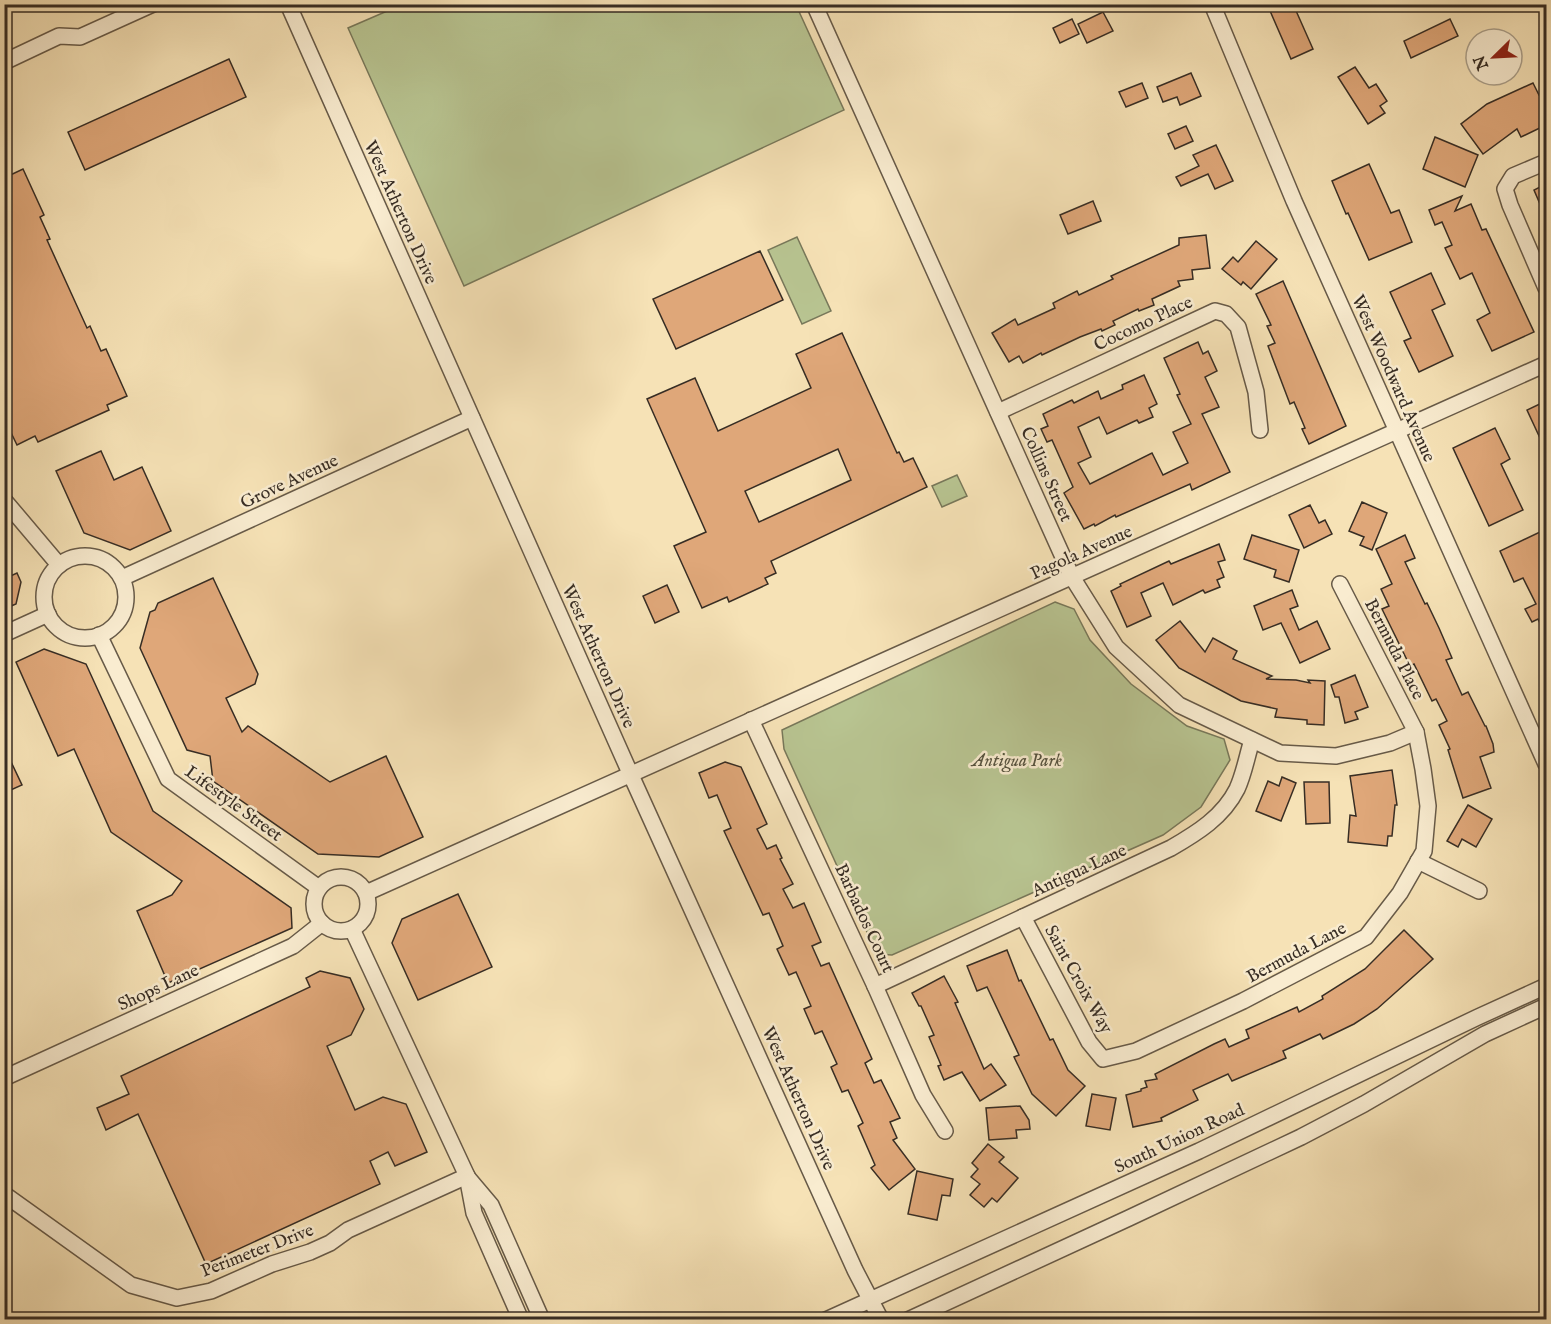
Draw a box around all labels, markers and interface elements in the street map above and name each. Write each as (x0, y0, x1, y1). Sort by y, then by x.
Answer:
north arrow (1464, 27, 1524, 87)
text: N (1470, 52, 1494, 74)
street label: West Atherton Drive (358, 137, 442, 288)
street label: Cocomo Place (1090, 291, 1197, 357)
street label: West Woodward Avenue (1345, 291, 1440, 466)
street label: Collins Street (1014, 423, 1077, 526)
street label: Grove Avenue (237, 450, 342, 515)
street label: Pagola Avenue (1027, 521, 1136, 586)
street label: West Atherton Drive (556, 581, 640, 732)
street label: Bermuda Place (1358, 595, 1429, 704)
park label: Antigua Park (970, 750, 1062, 773)
street label: Lifestyle Street (180, 761, 287, 847)
street label: Antigua Lane (1028, 839, 1131, 904)
street label: Barbados Court (828, 860, 899, 977)
street label: Bermuda Lane (1243, 917, 1350, 989)
street label: Saint Croix Way (1038, 921, 1117, 1038)
street label: Shops Lane (114, 960, 203, 1017)
street label: West Atherton Drive (756, 1023, 840, 1174)
street label: South Union Road (1111, 1099, 1249, 1180)
street label: Perimeter Drive (198, 1219, 317, 1283)

